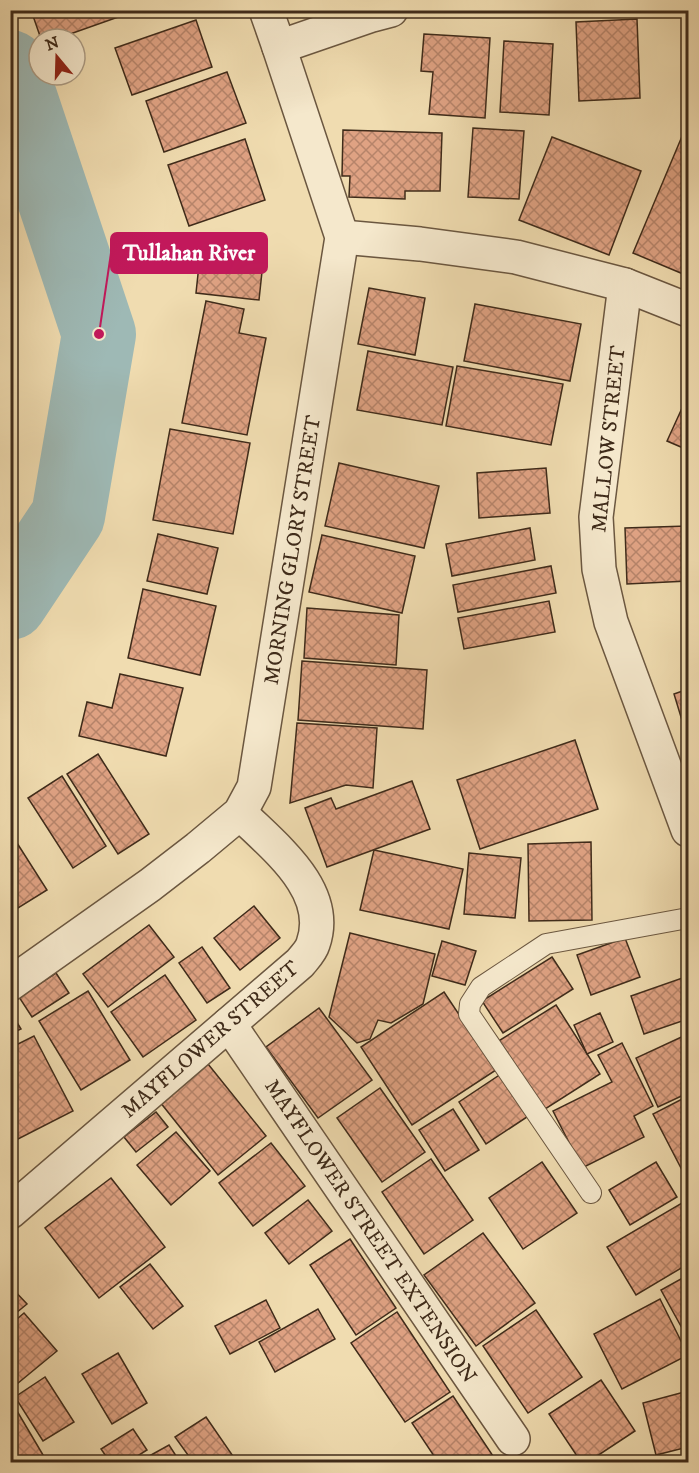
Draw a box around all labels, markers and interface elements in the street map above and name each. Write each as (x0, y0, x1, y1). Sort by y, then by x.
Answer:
north arrow (27, 27, 87, 87)
text: N (43, 32, 62, 55)
callout: Tullahan River (111, 233, 267, 273)
text: Tullahan River (122, 240, 256, 267)
street label: MALLOW STREET (586, 344, 632, 534)
street label: MORNING GLORY STREET (259, 414, 327, 687)
street label: MAYFLOWER STREET (116, 955, 305, 1124)
street label: MAYFLOWER STREET EXTENSION (258, 1075, 482, 1389)

